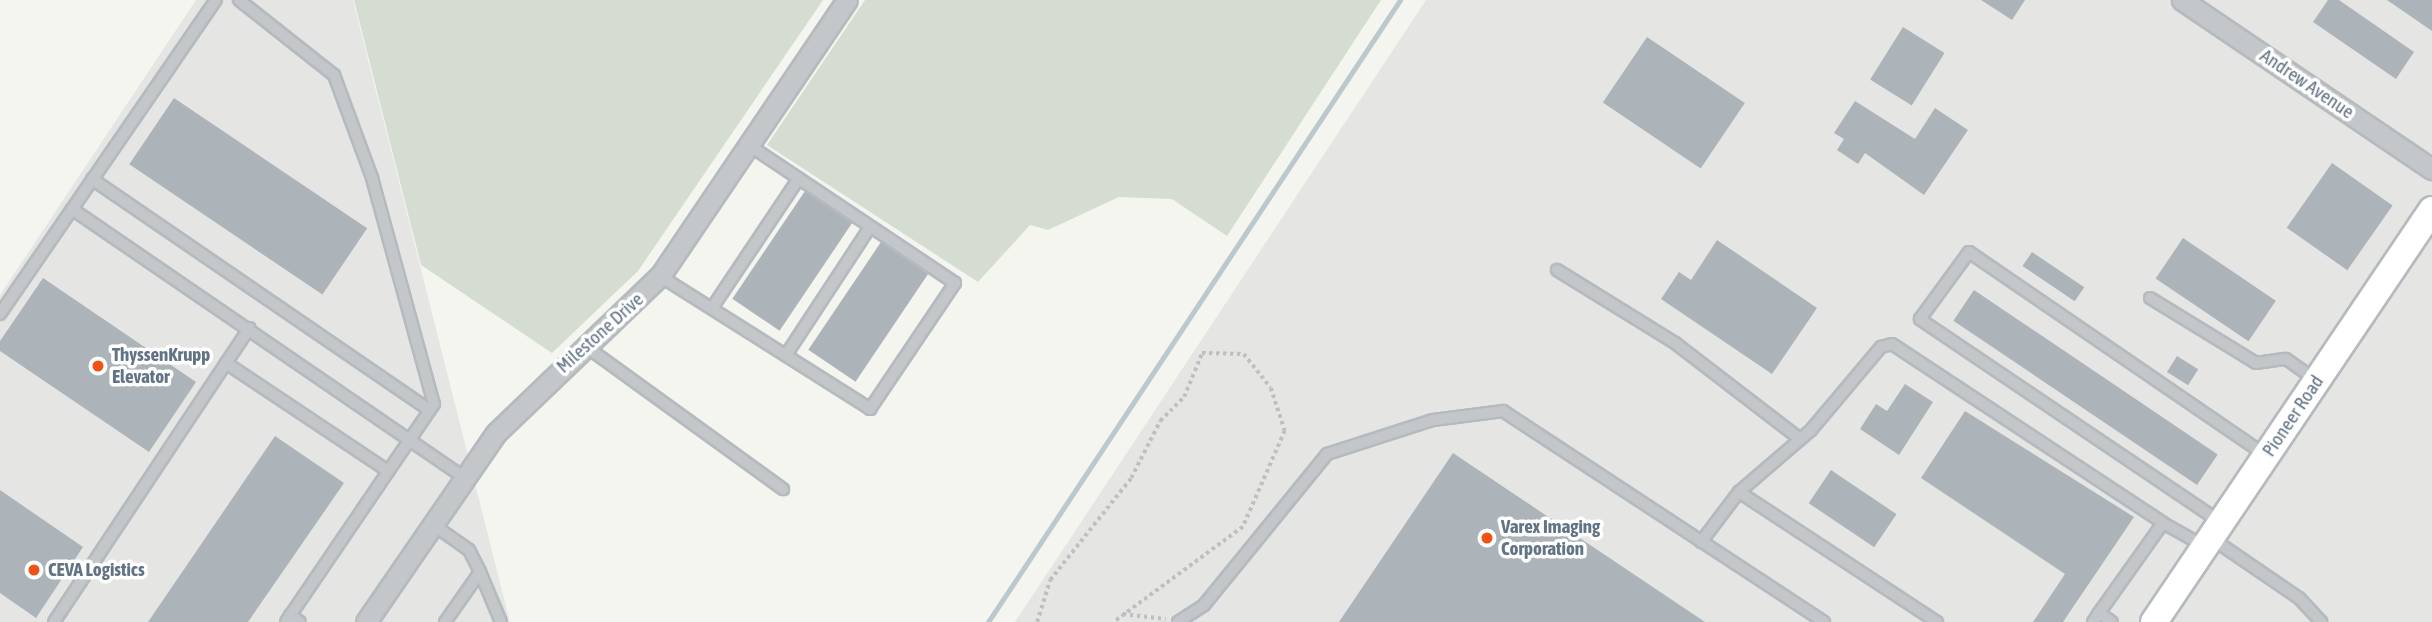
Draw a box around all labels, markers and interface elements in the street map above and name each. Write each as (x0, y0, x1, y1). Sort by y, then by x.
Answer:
street label: Andrew Avenue (2256, 44, 2358, 124)
street label: Milestone Drive (552, 288, 648, 378)
place label: ThyssenKrupp Elevator (112, 344, 210, 388)
marker: ThyssenKrupp Elevator (90, 358, 106, 374)
street label: Pioneer Road (2258, 371, 2328, 461)
place label: Varex Imaging Corporation (1501, 516, 1600, 560)
marker: Varex Imaging Corporation (1479, 530, 1495, 546)
place label: CEVA Logistics (48, 559, 145, 581)
marker: CEVA Logistics (26, 562, 42, 578)

